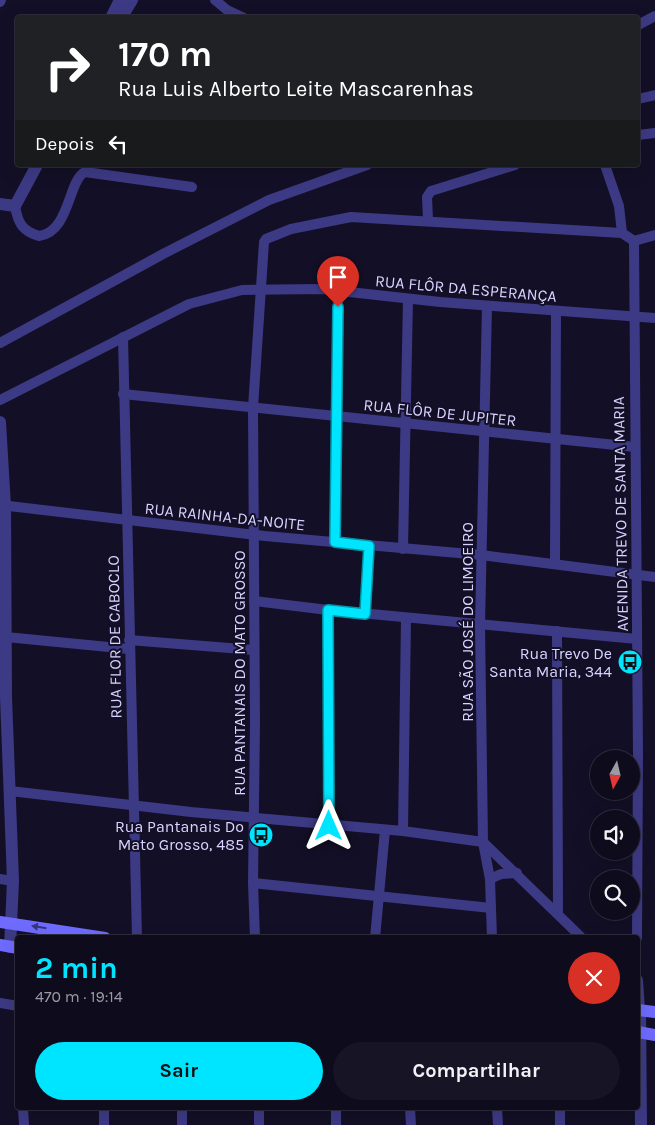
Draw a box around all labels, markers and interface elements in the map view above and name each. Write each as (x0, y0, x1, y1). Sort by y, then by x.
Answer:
text: 170 m (118, 34, 212, 75)
icon: right (35, 35, 100, 100)
text: Rua Luis Alberto Leite Mascarenhas (118, 76, 474, 102)
icon: left (104, 130, 132, 158)
text: Depois (35, 133, 94, 155)
pin (317, 256, 359, 307)
icon: arrive (324, 263, 352, 291)
street label: RUA FLÔR DA ESPERANÇA (374, 271, 557, 306)
street label: RUA FLÔR DE JUPITER (363, 395, 517, 430)
street label: AVENIDA TREVO DE SANTA MARIA (609, 396, 632, 632)
street label: RUA RAINHA-DA-NOITE (144, 499, 306, 534)
street label: RUA SÃO JOSÉ DO LIMOEIRO (458, 522, 477, 722)
street label: RUA PANTANAIS DO MATO GROSSO (230, 550, 249, 796)
street label: RUA FLOR DE CABOCLO (104, 555, 125, 719)
place label: Rua Trevo De Santa Maria, 344 (489, 644, 612, 681)
bus stop icon: Rua Trevo De Santa Maria, 344 (617, 649, 643, 675)
north arrow (590, 750, 640, 800)
map controls (590, 750, 640, 920)
position arrow (302, 799, 354, 851)
button: sound (590, 810, 640, 860)
place label: Rua Pantanais Do Mato Grosso, 485 (115, 817, 244, 854)
bus stop icon: Rua Pantanais Do Mato Grosso, 485 (248, 822, 274, 848)
button: search (590, 870, 640, 920)
one-way arrow (31, 923, 47, 931)
text: 2 min (35, 950, 118, 986)
button: close (568, 952, 620, 1004)
text: 470 m · 19:14 (35, 987, 123, 1006)
button: Sair (35, 1042, 323, 1100)
button: Compartilhar (333, 1042, 620, 1100)

